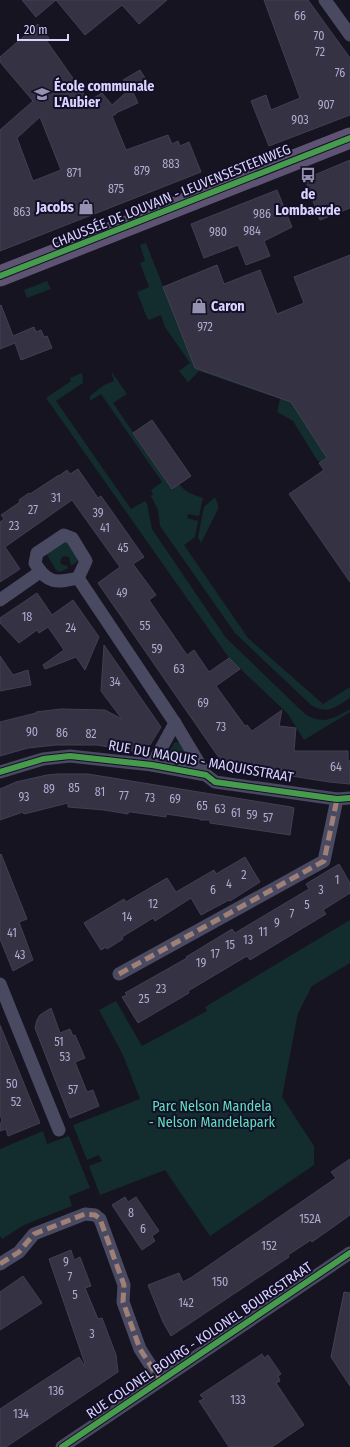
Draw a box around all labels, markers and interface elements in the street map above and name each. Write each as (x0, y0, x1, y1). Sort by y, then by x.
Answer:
house number: 66 (294, 9, 306, 23)
scale bar (18, 16, 68, 42)
text: 20 m (24, 23, 48, 37)
house number: 70 (314, 29, 324, 43)
house number: 72 (315, 45, 325, 59)
house number: 76 (335, 66, 345, 80)
place label: École communale L'Aubier (54, 77, 154, 111)
school or university icon: École communale L'Aubier (33, 85, 51, 103)
house number: 907 (318, 98, 335, 112)
house number: 903 (291, 113, 309, 127)
street label: CHAUSSÉE DE LOUVAIN - LEUVENSESTEENWEG (49, 140, 293, 252)
house number: 883 (162, 157, 180, 171)
house number: 879 (134, 164, 150, 178)
house number: 871 (66, 166, 82, 180)
bus stop icon: de Lombaerde (299, 166, 317, 184)
house number: 875 (108, 182, 125, 196)
place label: de Lombaerde (275, 186, 341, 219)
shop icon: Jacobs (77, 198, 95, 216)
place label: Jacobs (35, 199, 74, 216)
house number: 863 (13, 205, 31, 219)
house number: 986 (253, 207, 271, 221)
house number: 984 (243, 224, 261, 238)
house number: 980 (209, 225, 227, 239)
shop icon: Caron (190, 297, 208, 315)
place label: Caron (211, 298, 245, 315)
house number: 972 (197, 320, 213, 334)
house number: 31 (51, 491, 61, 505)
house number: 27 (28, 503, 38, 517)
house number: 39 (92, 506, 104, 520)
house number: 23 (9, 519, 19, 533)
house number: 41 (100, 521, 110, 535)
house number: 45 (117, 541, 129, 555)
house number: 49 (116, 586, 128, 600)
house number: 18 (22, 610, 32, 624)
house number: 55 (140, 619, 151, 633)
house number: 24 (66, 621, 77, 635)
house number: 59 (151, 642, 163, 656)
house number: 63 (173, 662, 185, 676)
house number: 34 (109, 675, 121, 689)
house number: 69 (197, 696, 209, 710)
house number: 73 (216, 720, 226, 734)
house number: 90 (26, 725, 38, 739)
house number: 86 (56, 726, 68, 740)
house number: 82 (85, 727, 97, 741)
street label: RUE DU MAQUIS - MAQUISSTRAAT (107, 737, 295, 786)
house number: 64 (330, 760, 342, 774)
house number: 85 (68, 781, 80, 795)
house number: 89 (43, 782, 55, 796)
house number: 81 (95, 785, 105, 799)
house number: 77 (119, 789, 129, 803)
house number: 93 (18, 790, 30, 804)
house number: 73 (145, 791, 155, 805)
house number: 69 (169, 792, 181, 806)
house number: 65 (196, 799, 208, 813)
house number: 63 (214, 802, 226, 816)
house number: 61 (231, 806, 241, 820)
house number: 59 (246, 808, 258, 822)
house number: 57 (263, 811, 273, 825)
house number: 2 (241, 868, 247, 882)
house number: 1 (335, 873, 339, 887)
house number: 4 (226, 877, 232, 891)
house number: 6 (210, 883, 216, 897)
house number: 3 (318, 883, 324, 897)
house number: 12 (148, 897, 158, 911)
house number: 5 (304, 898, 310, 912)
house number: 7 (290, 907, 295, 921)
house number: 14 (122, 910, 132, 924)
house number: 9 (274, 916, 280, 930)
house number: 11 (258, 925, 268, 939)
house number: 41 (7, 926, 17, 940)
house number: 13 (243, 933, 253, 947)
house number: 15 (225, 938, 236, 952)
house number: 17 (210, 947, 220, 961)
house number: 43 (14, 948, 26, 962)
house number: 19 (196, 956, 206, 970)
house number: 23 (156, 982, 166, 996)
house number: 25 (139, 992, 150, 1006)
house number: 51 (54, 1035, 64, 1049)
house number: 53 (60, 1050, 70, 1064)
house number: 50 (6, 1077, 18, 1091)
house number: 57 (68, 1083, 78, 1097)
house number: 52 (11, 1095, 21, 1109)
park label: Parc Nelson Mandela - Nelson Mandelapark (149, 1098, 276, 1131)
house number: 8 (128, 1206, 134, 1220)
house number: 152A (299, 1212, 322, 1226)
house number: 6 (140, 1222, 146, 1236)
house number: 152 (261, 1239, 277, 1253)
house number: 9 (63, 1255, 69, 1269)
street label: RUE COLONEL BOURG - KOLONEL BOURGSTRAAT (83, 1258, 316, 1423)
house number: 7 (68, 1270, 73, 1284)
house number: 150 (212, 1275, 228, 1289)
house number: 5 (72, 1288, 78, 1302)
house number: 142 (178, 1296, 194, 1310)
house number: 3 (89, 1327, 95, 1341)
house number: 136 (48, 1384, 64, 1398)
house number: 133 (230, 1393, 246, 1407)
house number: 134 (13, 1407, 29, 1421)

